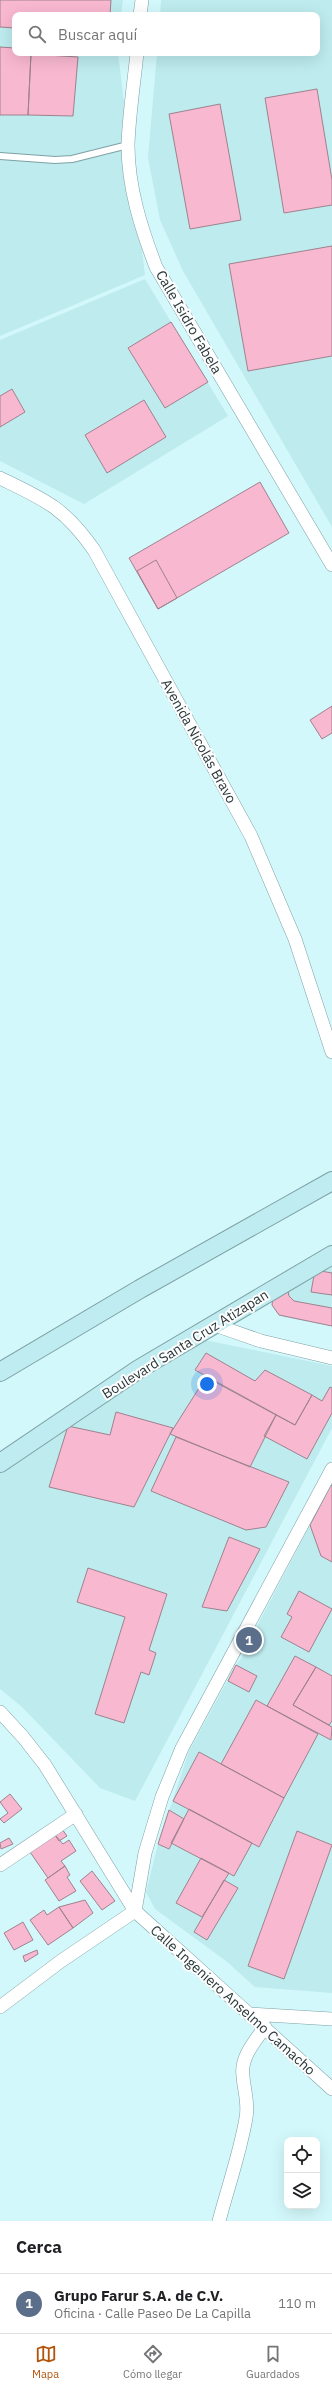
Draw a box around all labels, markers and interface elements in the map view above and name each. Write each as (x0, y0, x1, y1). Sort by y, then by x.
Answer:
search box (12, 12, 320, 56)
icon: search (26, 23, 48, 45)
text: Buscar aquí (58, 25, 137, 44)
street label: Calle Isidro Fabela (152, 267, 226, 378)
street label: Avenida Nicolás Bravo (157, 676, 241, 806)
street label: Boulevard Santa Cruz Atizapan (99, 1285, 271, 1403)
your location (197, 1374, 217, 1394)
pin: 1 (236, 1625, 262, 1655)
street label: Calle Ingeniero Anselmo Camacho (147, 1921, 319, 2079)
map controls (284, 2137, 320, 2209)
button: locate (284, 2137, 320, 2173)
button: layers (284, 2173, 320, 2209)
text: Cerca (16, 2236, 62, 2258)
text: Grupo Farur S.A. de C.V. (54, 2286, 223, 2305)
text: 1 (25, 2295, 33, 2312)
text: 110 m (278, 2295, 316, 2312)
text: Oficina · Calle Paseo De La Capilla (54, 2305, 251, 2322)
tab: Mapa (32, 2343, 59, 2381)
tab: Cómo llegar (123, 2343, 182, 2381)
tab: Guardados (246, 2343, 300, 2381)

